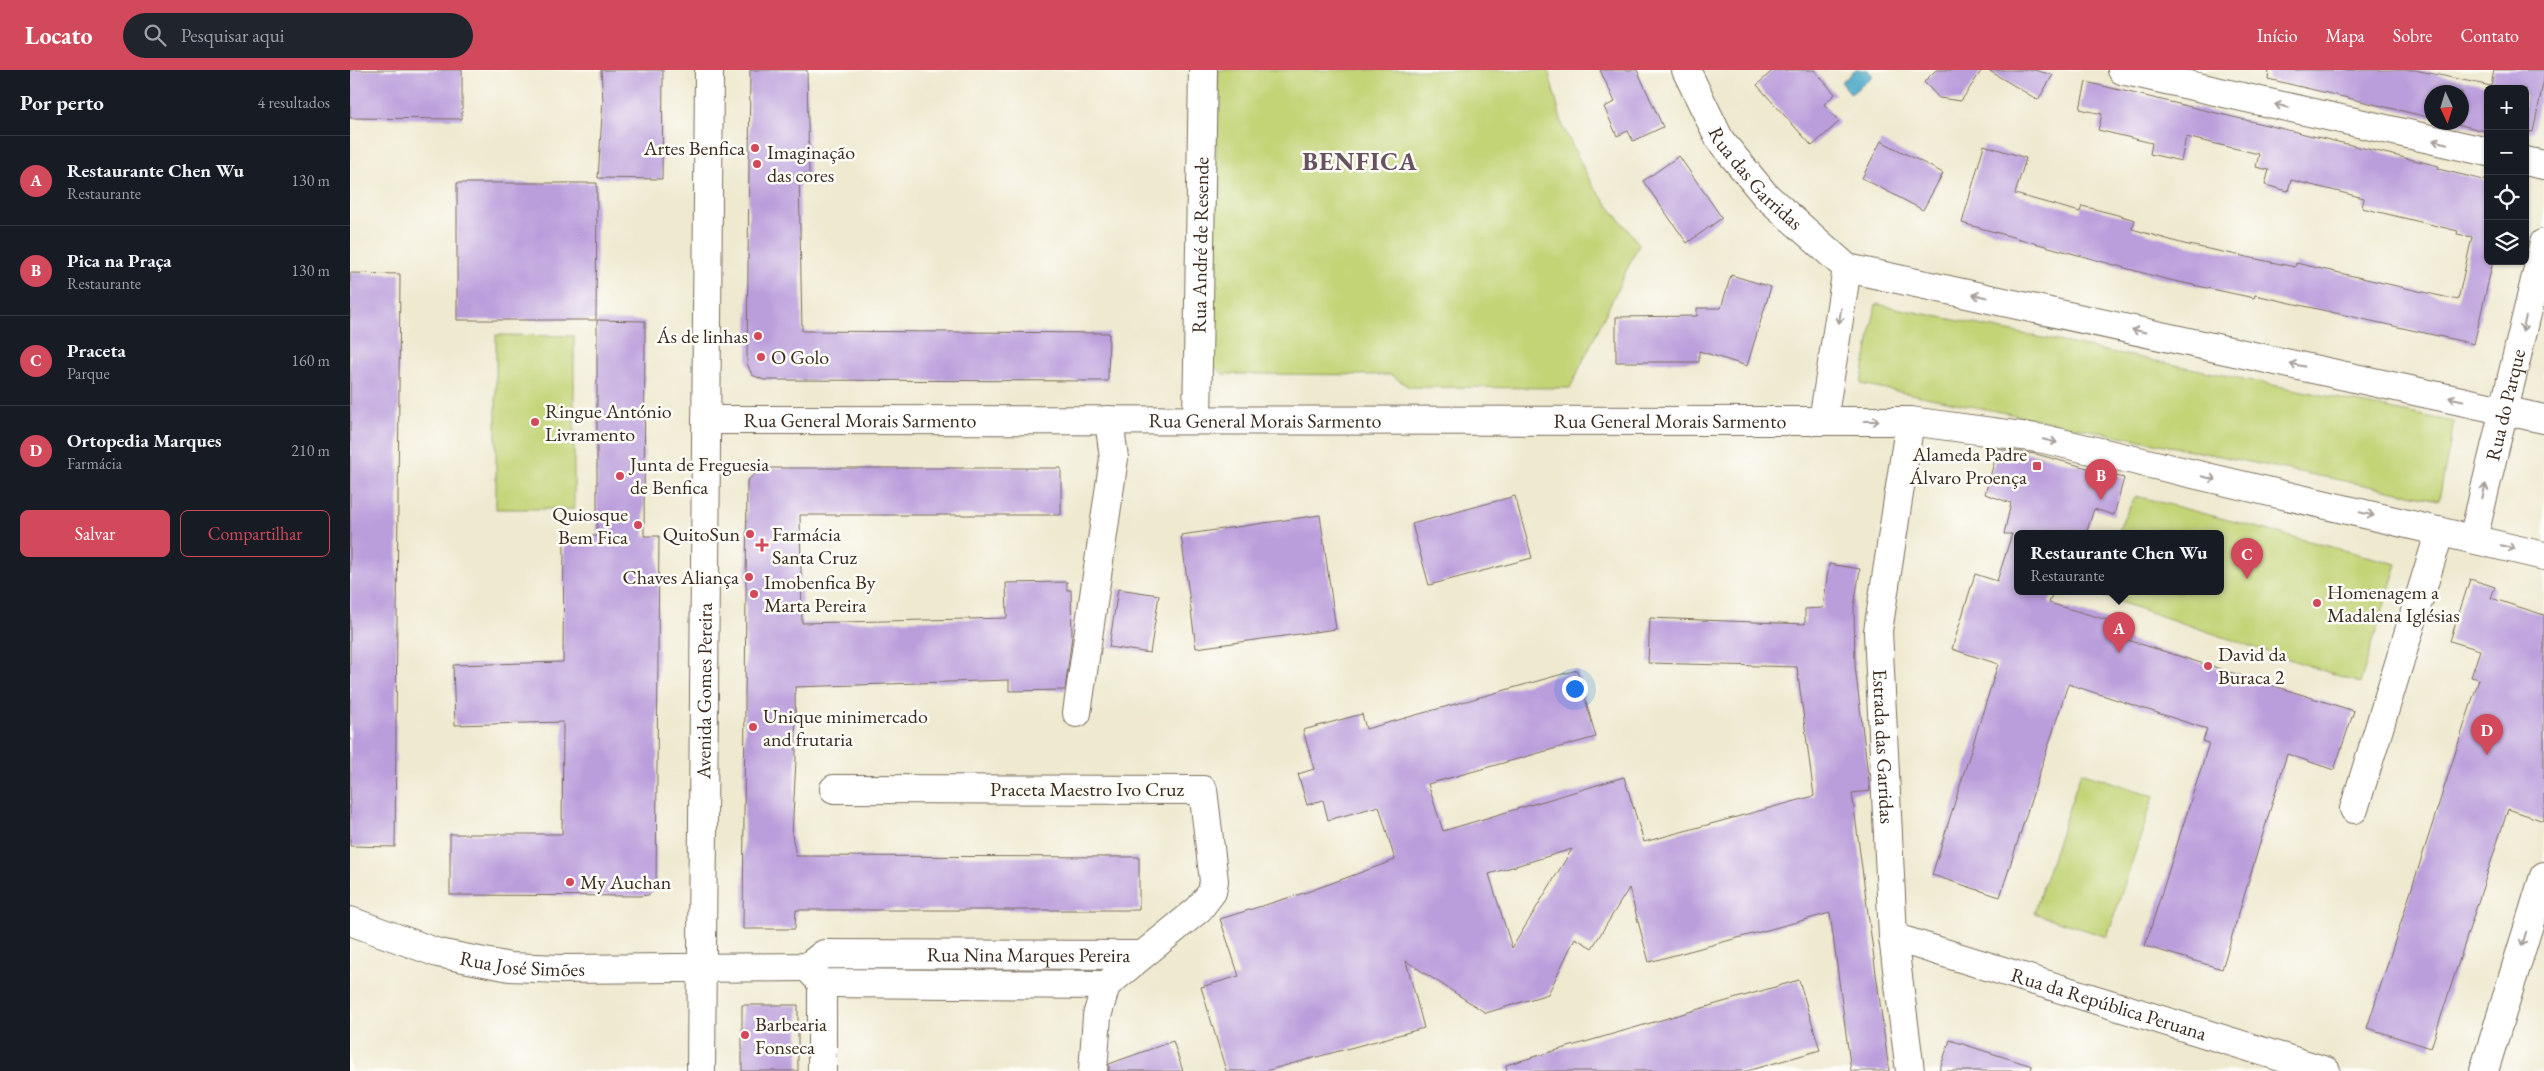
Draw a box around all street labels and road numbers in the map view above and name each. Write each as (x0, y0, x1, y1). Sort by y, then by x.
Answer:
street label: Rua das Garridas (1703, 122, 1808, 236)
street label: Rua André de Resende (1185, 156, 1215, 334)
street label: Rua do Parque (2479, 346, 2531, 463)
street label: Rua General Morais Sarmento (744, 407, 976, 433)
street label: Rua General Morais Sarmento (1149, 407, 1381, 434)
street label: Rua General Morais Sarmento (1554, 408, 1786, 434)
street label: Avenida Gomes Pereira (690, 603, 718, 780)
street label: Estrada das Garridas (1867, 668, 1900, 824)
street label: Praceta Maestro Ivo Cruz (990, 776, 1185, 802)
street label: Rua Nina Marques Pereira (927, 941, 1130, 968)
street label: Rua José Simões (458, 945, 585, 982)
street label: Rua da República Peruana (2008, 961, 2210, 1046)

